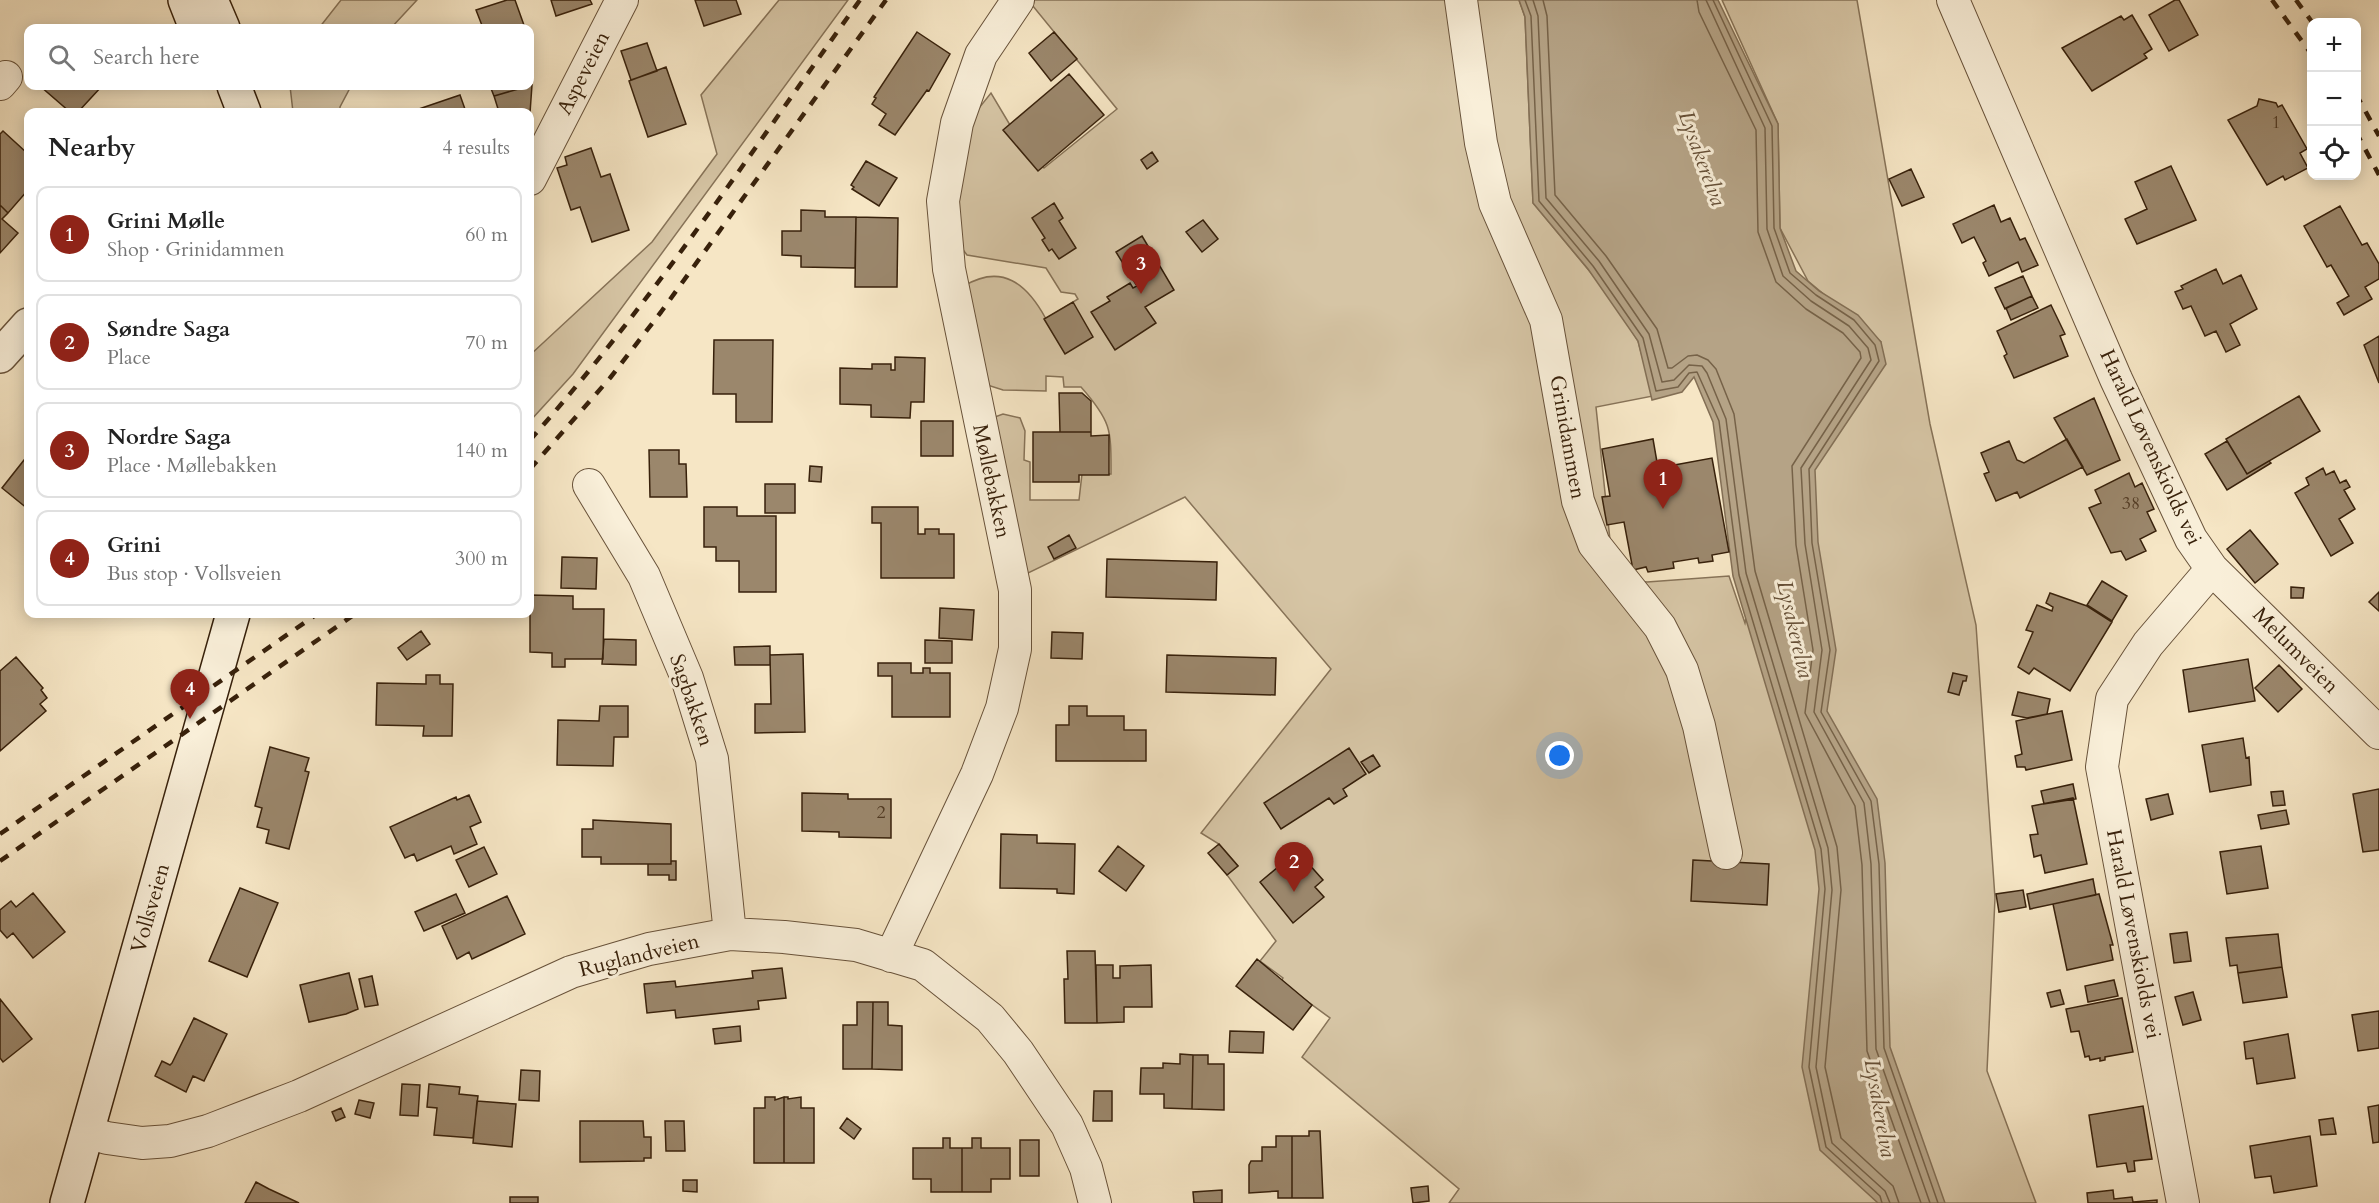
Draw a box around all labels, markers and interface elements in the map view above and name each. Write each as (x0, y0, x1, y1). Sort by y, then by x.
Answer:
map controls (2307, 18, 2361, 180)
button: + (2307, 18, 2361, 72)
search box (24, 24, 534, 90)
street label: Aspeveien (550, 26, 617, 120)
icon: search (45, 41, 78, 74)
text: Search here (93, 42, 200, 72)
button: − (2307, 72, 2361, 126)
water label: Lysakerelva (1671, 106, 1733, 210)
house number: 1 (2271, 110, 2281, 135)
button: locate (2307, 126, 2361, 180)
text: Nearby (48, 130, 136, 165)
text: 4 results (442, 134, 510, 161)
text: Grini Mølle (107, 206, 225, 236)
text: 1 (64, 221, 75, 248)
text: 60 m (465, 221, 508, 248)
text: Shop · Grinidammen (107, 236, 285, 263)
pin: 3 (1122, 244, 1160, 294)
text: Søndre Saga (107, 314, 230, 344)
text: 2 (64, 329, 75, 356)
text: 70 m (465, 329, 508, 356)
text: Place (107, 344, 151, 371)
street label: Harald Løvenskiolds vei (2092, 345, 2209, 550)
street label: Grinidammen (1542, 373, 1593, 501)
street label: Møllebakken (965, 421, 1018, 541)
text: Nordre Saga (107, 422, 231, 452)
text: 3 (64, 437, 75, 464)
text: 140 m (455, 437, 508, 464)
text: Place · Møllebakken (107, 452, 277, 479)
pin: 1 (1644, 460, 1682, 509)
house number: 38 (2122, 491, 2140, 516)
text: Grini (107, 530, 161, 560)
text: 4 (64, 545, 75, 572)
text: 300 m (455, 545, 508, 572)
text: Bus stop · Vollsveien (107, 560, 282, 587)
water label: Lysakerelva (1769, 577, 1821, 681)
street label: Melumveien (2246, 601, 2345, 700)
street label: Sagbakken (662, 650, 721, 750)
pin: 4 (170, 670, 210, 719)
your location (1545, 741, 1574, 770)
house number: 2 (876, 800, 886, 825)
street label: Harald Løvenskiolds vei (2099, 827, 2168, 1041)
pin: 2 (1274, 842, 1314, 892)
street label: Vollsveien (124, 860, 177, 956)
street label: Ruglandveien (576, 927, 702, 984)
water label: Lysakerelva (1857, 1056, 1903, 1160)

